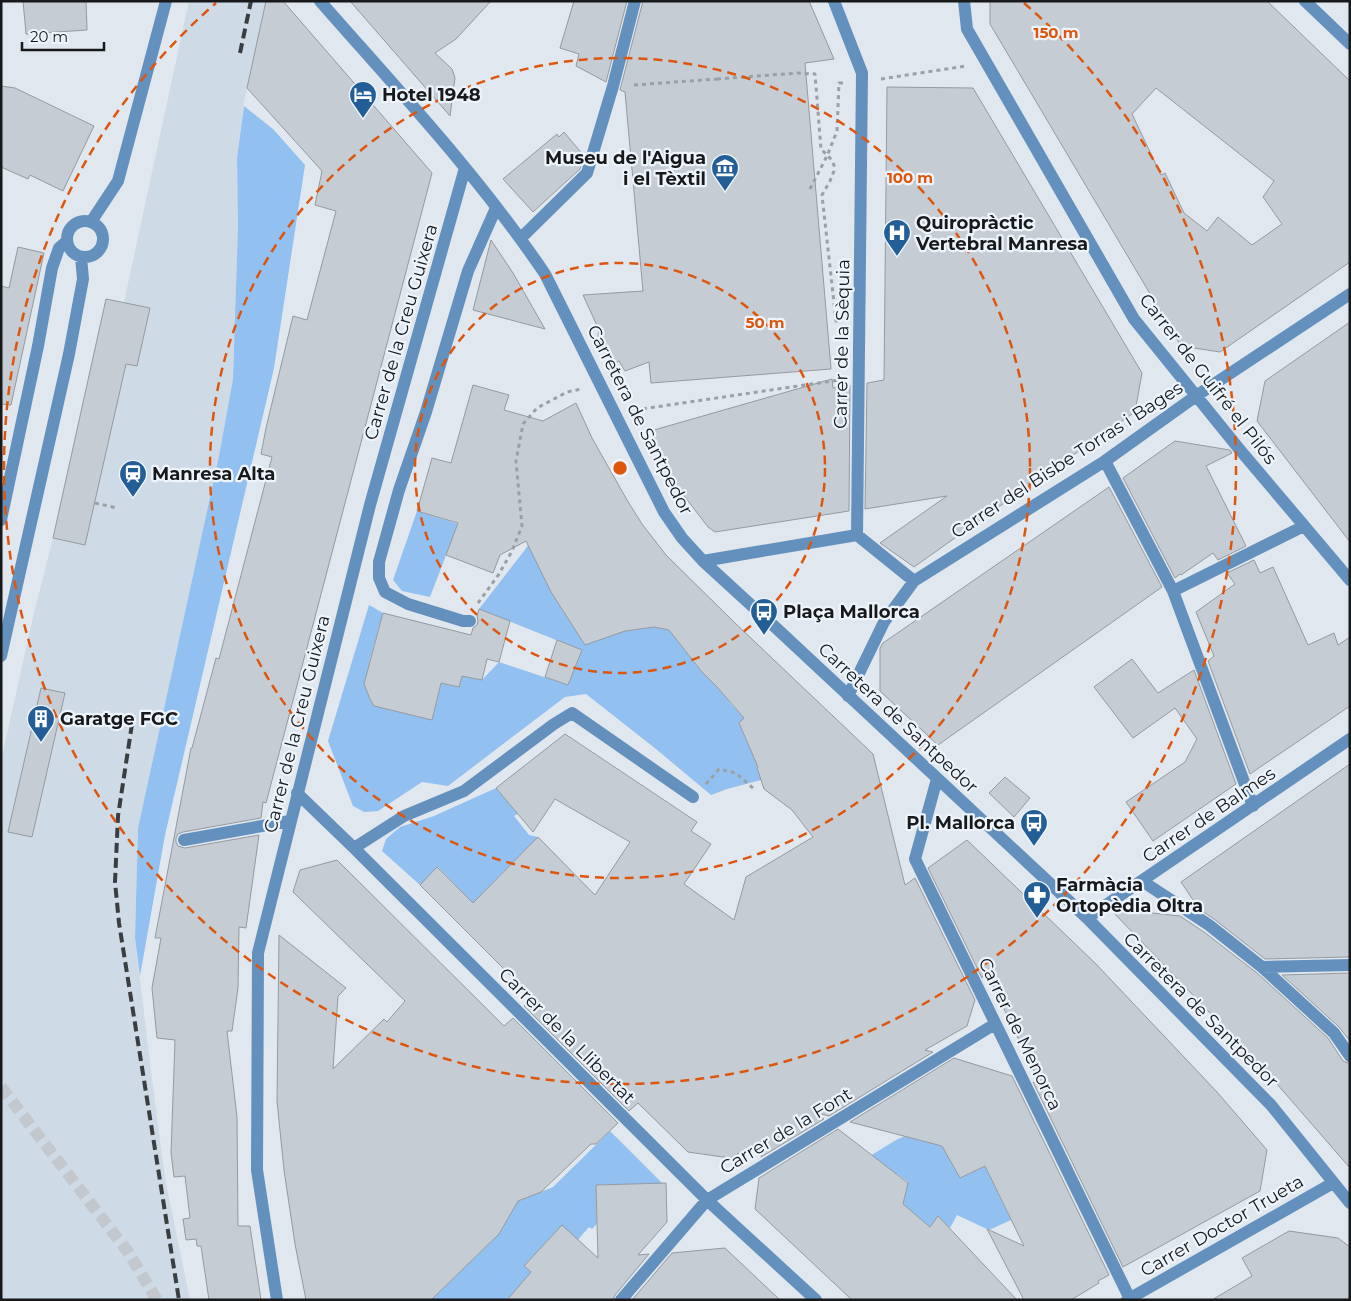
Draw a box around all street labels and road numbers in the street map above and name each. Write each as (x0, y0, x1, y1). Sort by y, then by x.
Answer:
street label: Carrer de la Creu Guixera (360, 221, 442, 443)
street label: Carrer de la Sèquia (830, 259, 854, 429)
street label: Carrer de Guifré el Pilós (1135, 289, 1282, 469)
street label: Carretera de Santpedor (582, 321, 698, 519)
street label: Carrer del Bisbe Torras i Bages (947, 377, 1187, 543)
street label: Carrer de la Creu Guixera (259, 613, 335, 835)
street label: Carretera de Santpedor (813, 638, 983, 798)
street label: Carrer de Balmes (1138, 762, 1280, 868)
street label: Carretera de Santpedor (1119, 928, 1283, 1092)
street label: Carrer de Menorca (973, 954, 1067, 1114)
street label: Carrer de la Llibertat (494, 963, 640, 1109)
street label: Carrer de la Font (716, 1083, 856, 1179)
street label: Carrer Doctor Trueta (1137, 1170, 1307, 1282)

